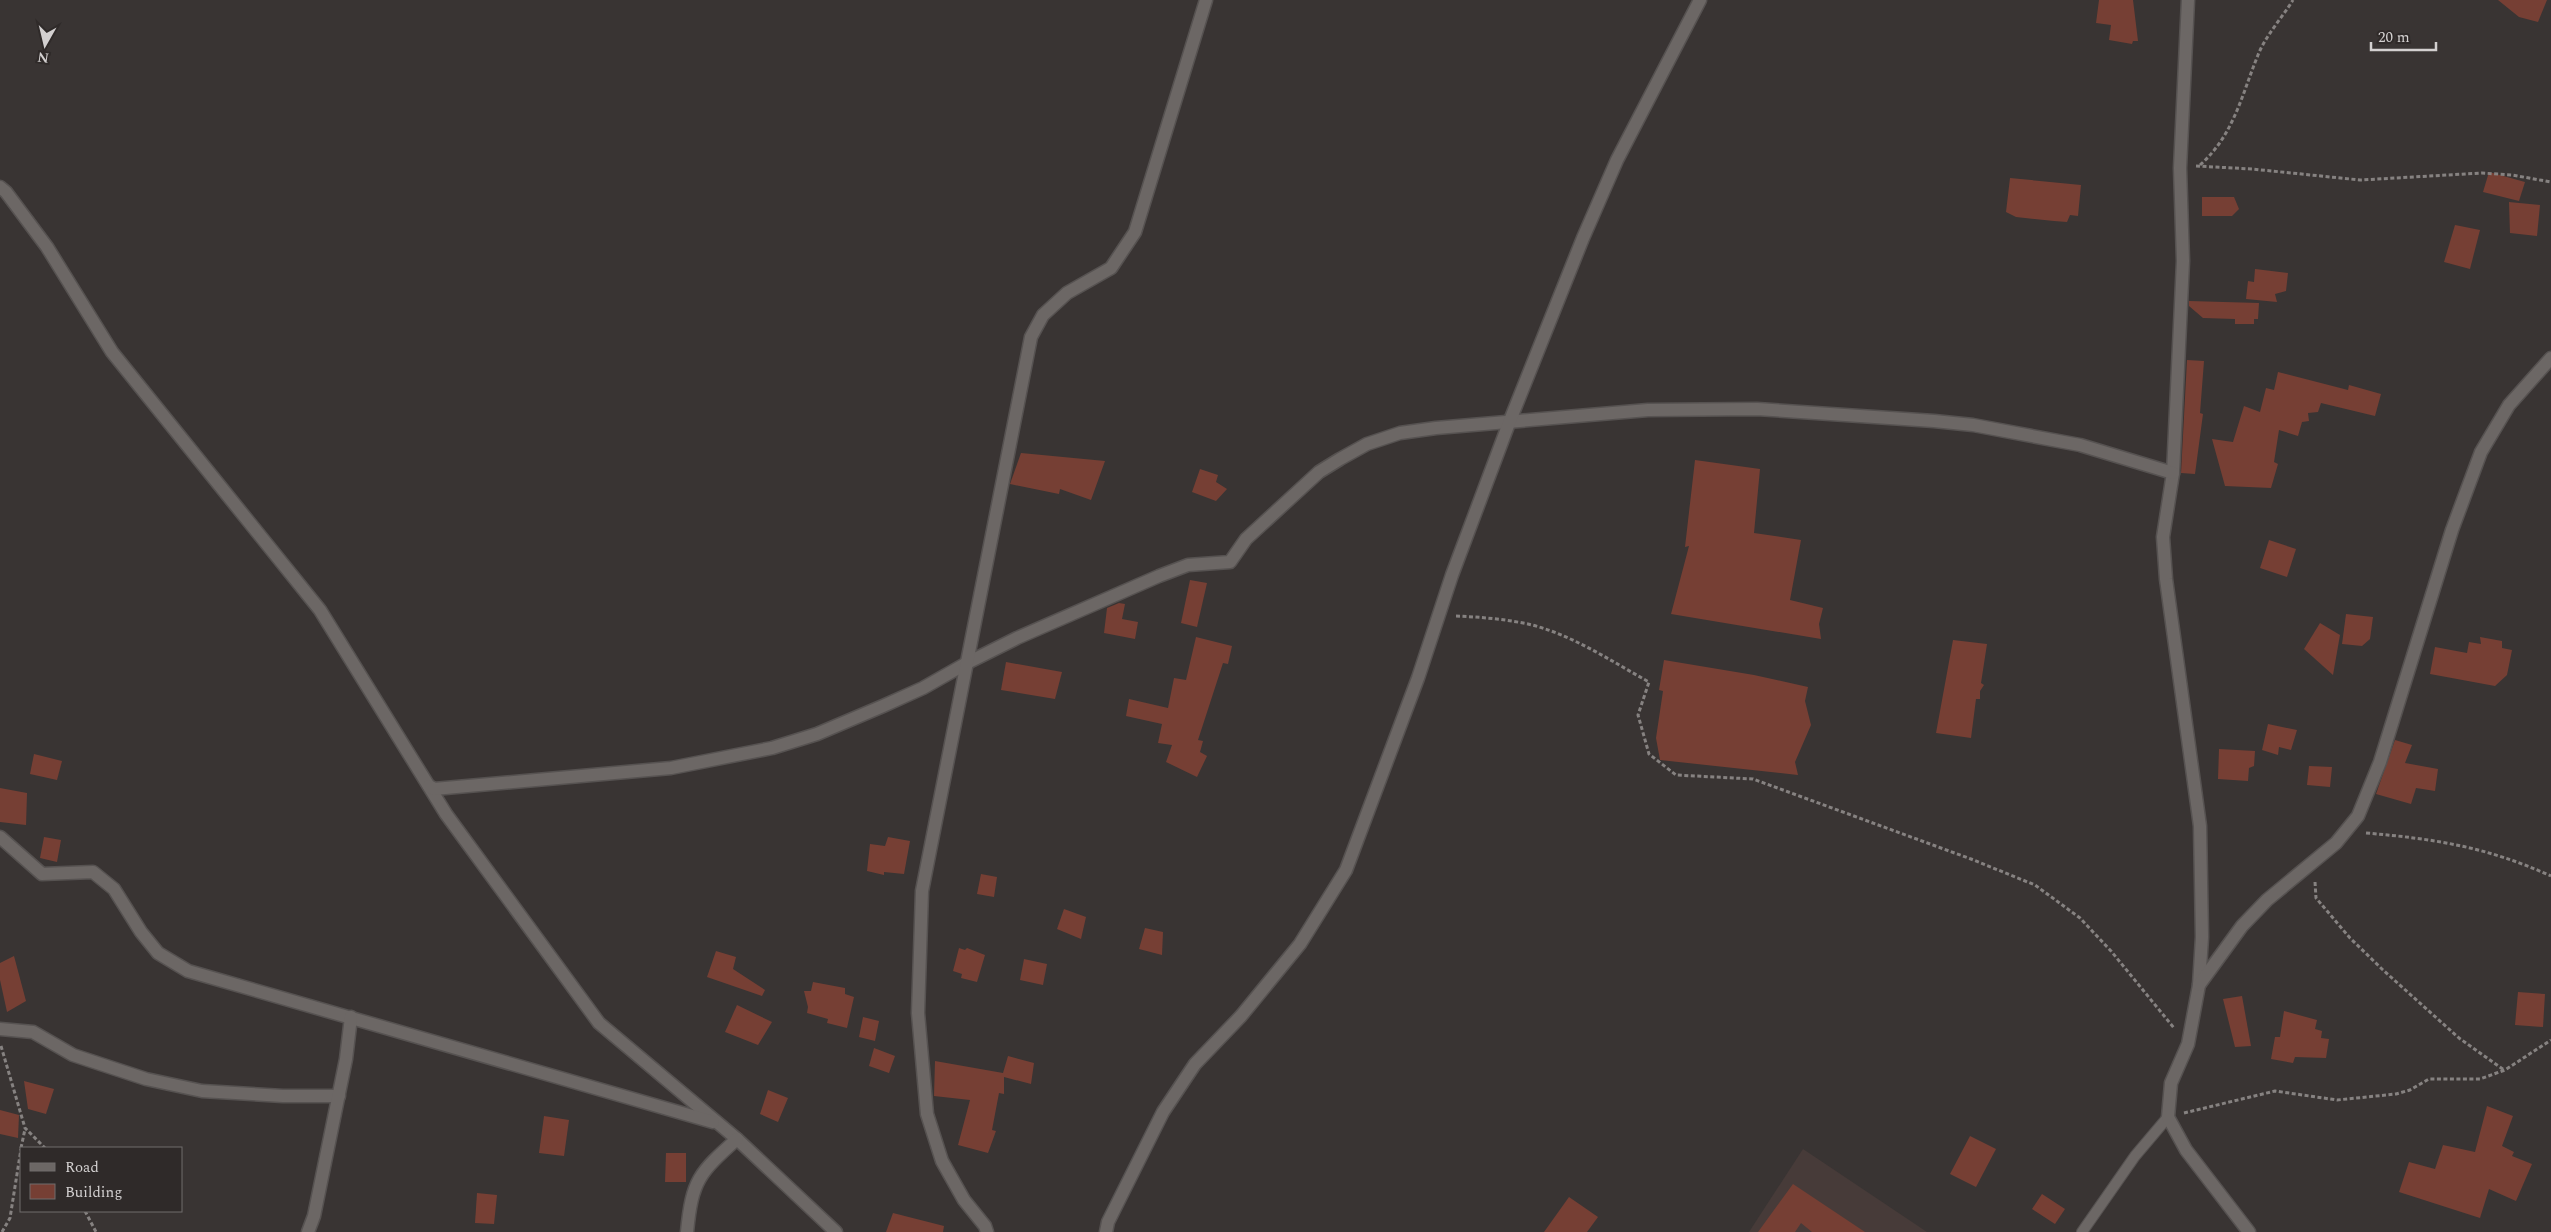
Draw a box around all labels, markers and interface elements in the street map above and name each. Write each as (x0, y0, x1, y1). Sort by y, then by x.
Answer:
north arrow (20, 20, 70, 70)
scale bar (2371, 20, 2436, 52)
text: 20 m (2378, 26, 2410, 49)
text: N (36, 46, 50, 69)
legend (20, 1147, 182, 1212)
text: Road (65, 1156, 99, 1179)
text: Building (65, 1181, 122, 1204)

